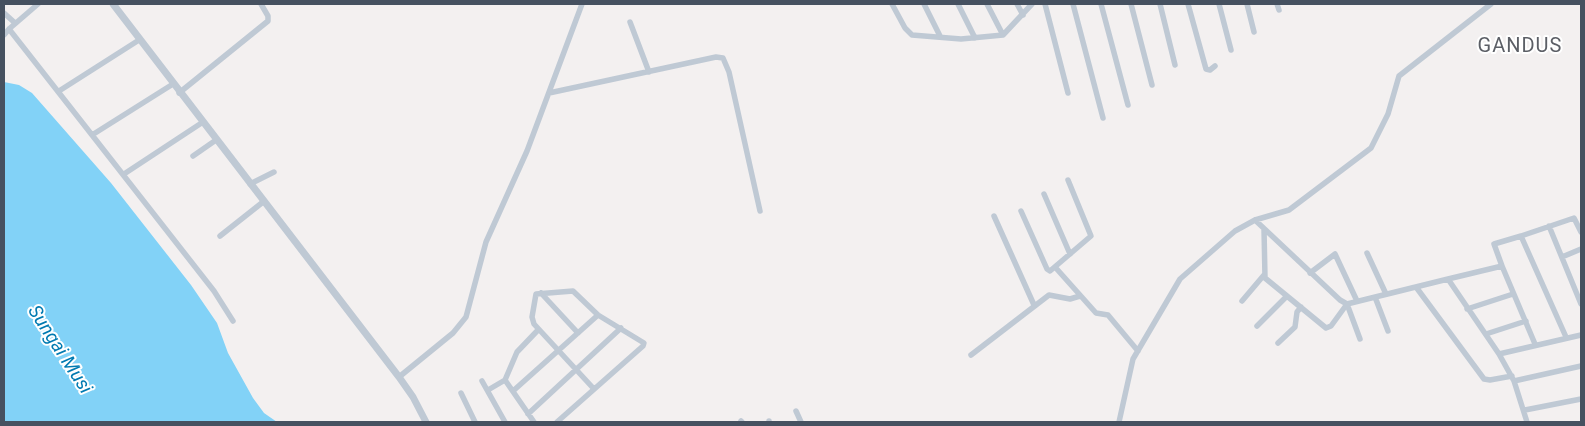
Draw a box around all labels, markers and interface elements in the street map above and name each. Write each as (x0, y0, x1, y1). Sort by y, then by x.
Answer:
district label: GANDUS (1477, 35, 1563, 59)
water label: Sungai Musi (22, 301, 96, 399)

